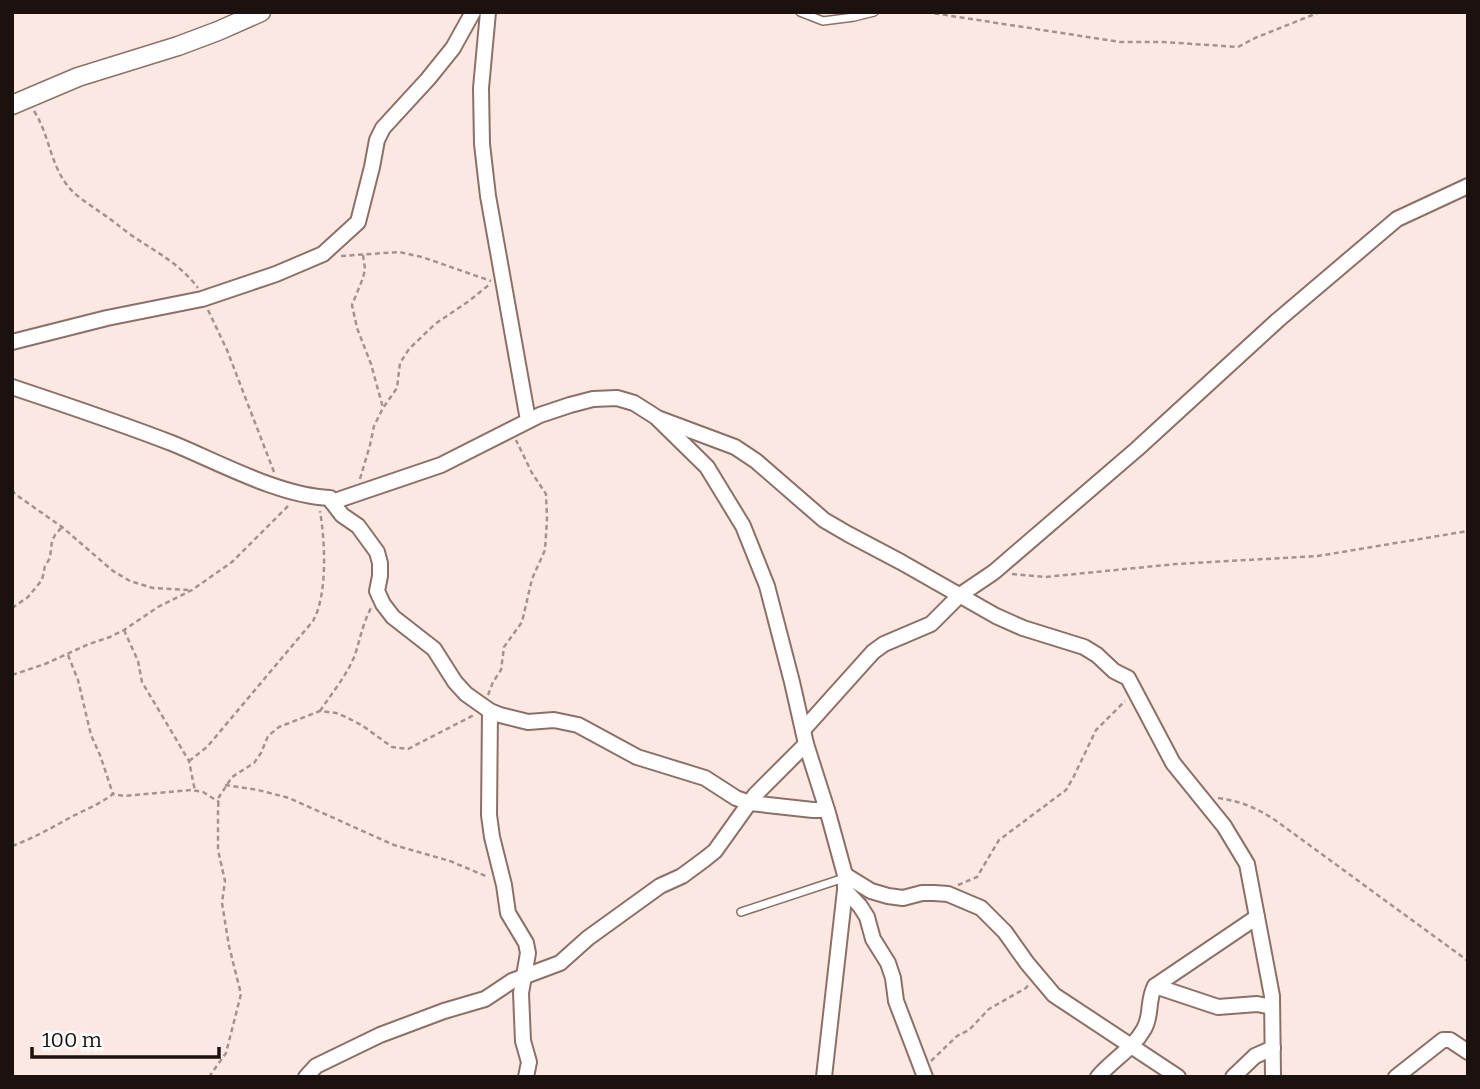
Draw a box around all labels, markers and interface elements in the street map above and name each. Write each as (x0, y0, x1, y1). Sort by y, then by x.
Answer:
scale bar (32, 1016, 219, 1060)
text: 100 m (42, 1027, 102, 1053)

